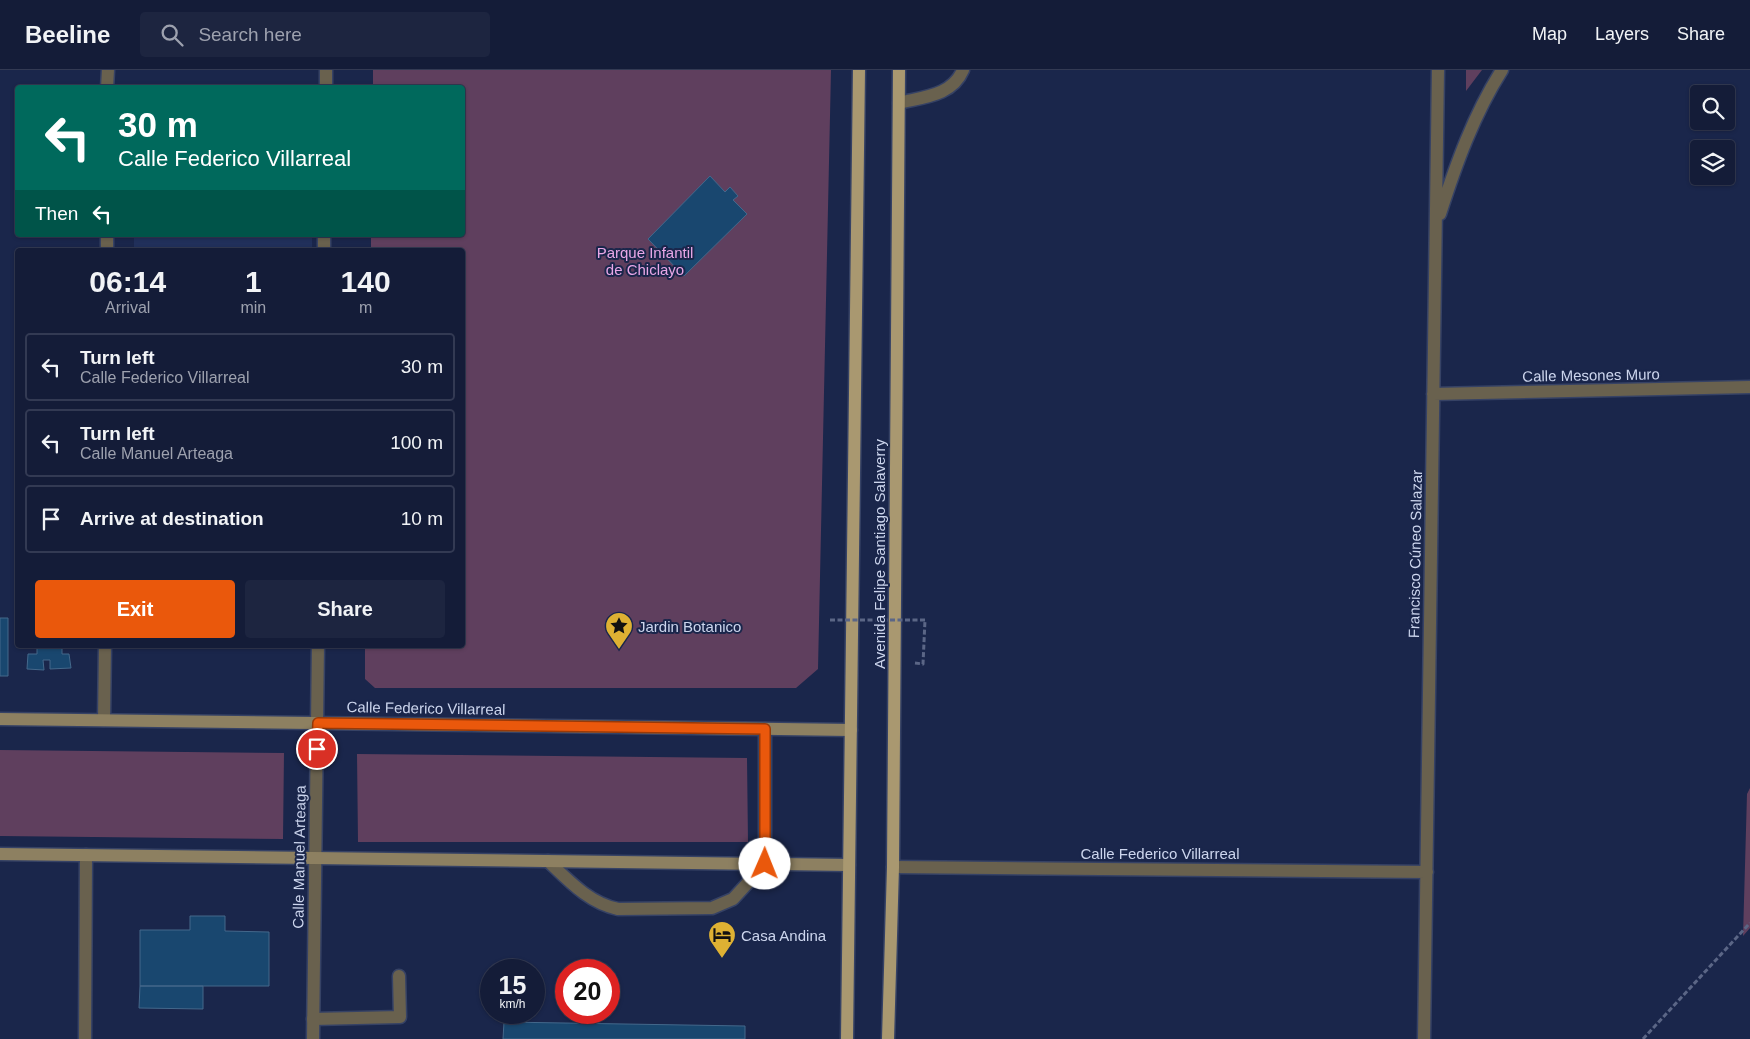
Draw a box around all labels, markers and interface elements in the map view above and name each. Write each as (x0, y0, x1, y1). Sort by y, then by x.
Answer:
search box (140, 12, 490, 57)
text: Beeline (25, 21, 110, 48)
icon: search (158, 21, 186, 49)
text: Search here (198, 24, 302, 45)
text: Map (1532, 24, 1567, 44)
text: Layers (1595, 24, 1649, 44)
text: Share (1677, 24, 1725, 44)
map controls (1690, 85, 1735, 185)
button: search (1690, 85, 1735, 130)
icon: left (35, 105, 100, 170)
text: 30 m (118, 105, 198, 144)
button: layers (1690, 140, 1735, 185)
text: Calle Federico Villarreal (118, 146, 351, 171)
icon: left (88, 200, 116, 228)
text: Then (35, 203, 78, 224)
park label: Parque Infantil de Chiclayo (597, 244, 693, 278)
text: 06:14 (89, 265, 166, 298)
text: 1 (245, 265, 262, 298)
text: 140 (341, 265, 391, 298)
text: Arrival (105, 299, 150, 316)
text: min (240, 299, 266, 316)
text: m (359, 299, 372, 316)
text: Turn left (80, 347, 155, 368)
icon: left (37, 353, 65, 381)
text: 30 m (401, 356, 443, 377)
street label: Calle Mesones Muro (1522, 365, 1660, 385)
text: Calle Federico Villarreal (80, 369, 250, 386)
text: Turn left (80, 423, 155, 444)
icon: left (37, 429, 65, 457)
text: 100 m (390, 432, 443, 453)
street label: Avenida Felipe Santiago Salaverry (871, 439, 888, 669)
text: Calle Manuel Arteaga (80, 445, 233, 462)
street label: Francisco Cúneo Salazar (1405, 470, 1425, 638)
icon: arrive (37, 505, 65, 533)
text: Arrive at destination (80, 508, 264, 529)
text: 10 m (401, 508, 443, 529)
button: Exit (35, 580, 235, 638)
button: Share (245, 580, 445, 638)
place icon: Jardin Botanico (604, 611, 634, 650)
place label: Jardin Botanico (638, 618, 741, 635)
street label: Calle Federico Villarreal (346, 698, 506, 718)
pin (296, 728, 338, 770)
icon: arrive (303, 735, 331, 763)
street label: Calle Manuel Arteaga (289, 785, 309, 929)
position arrow (738, 837, 790, 889)
street label: Calle Federico Villarreal (1081, 845, 1239, 862)
hotel icon: Casa Andina (707, 920, 737, 959)
place label: Casa Andina (741, 927, 827, 944)
speed limit sign: 20 (555, 959, 620, 1024)
text: 15 (499, 971, 526, 999)
text: km/h (499, 997, 526, 1011)

